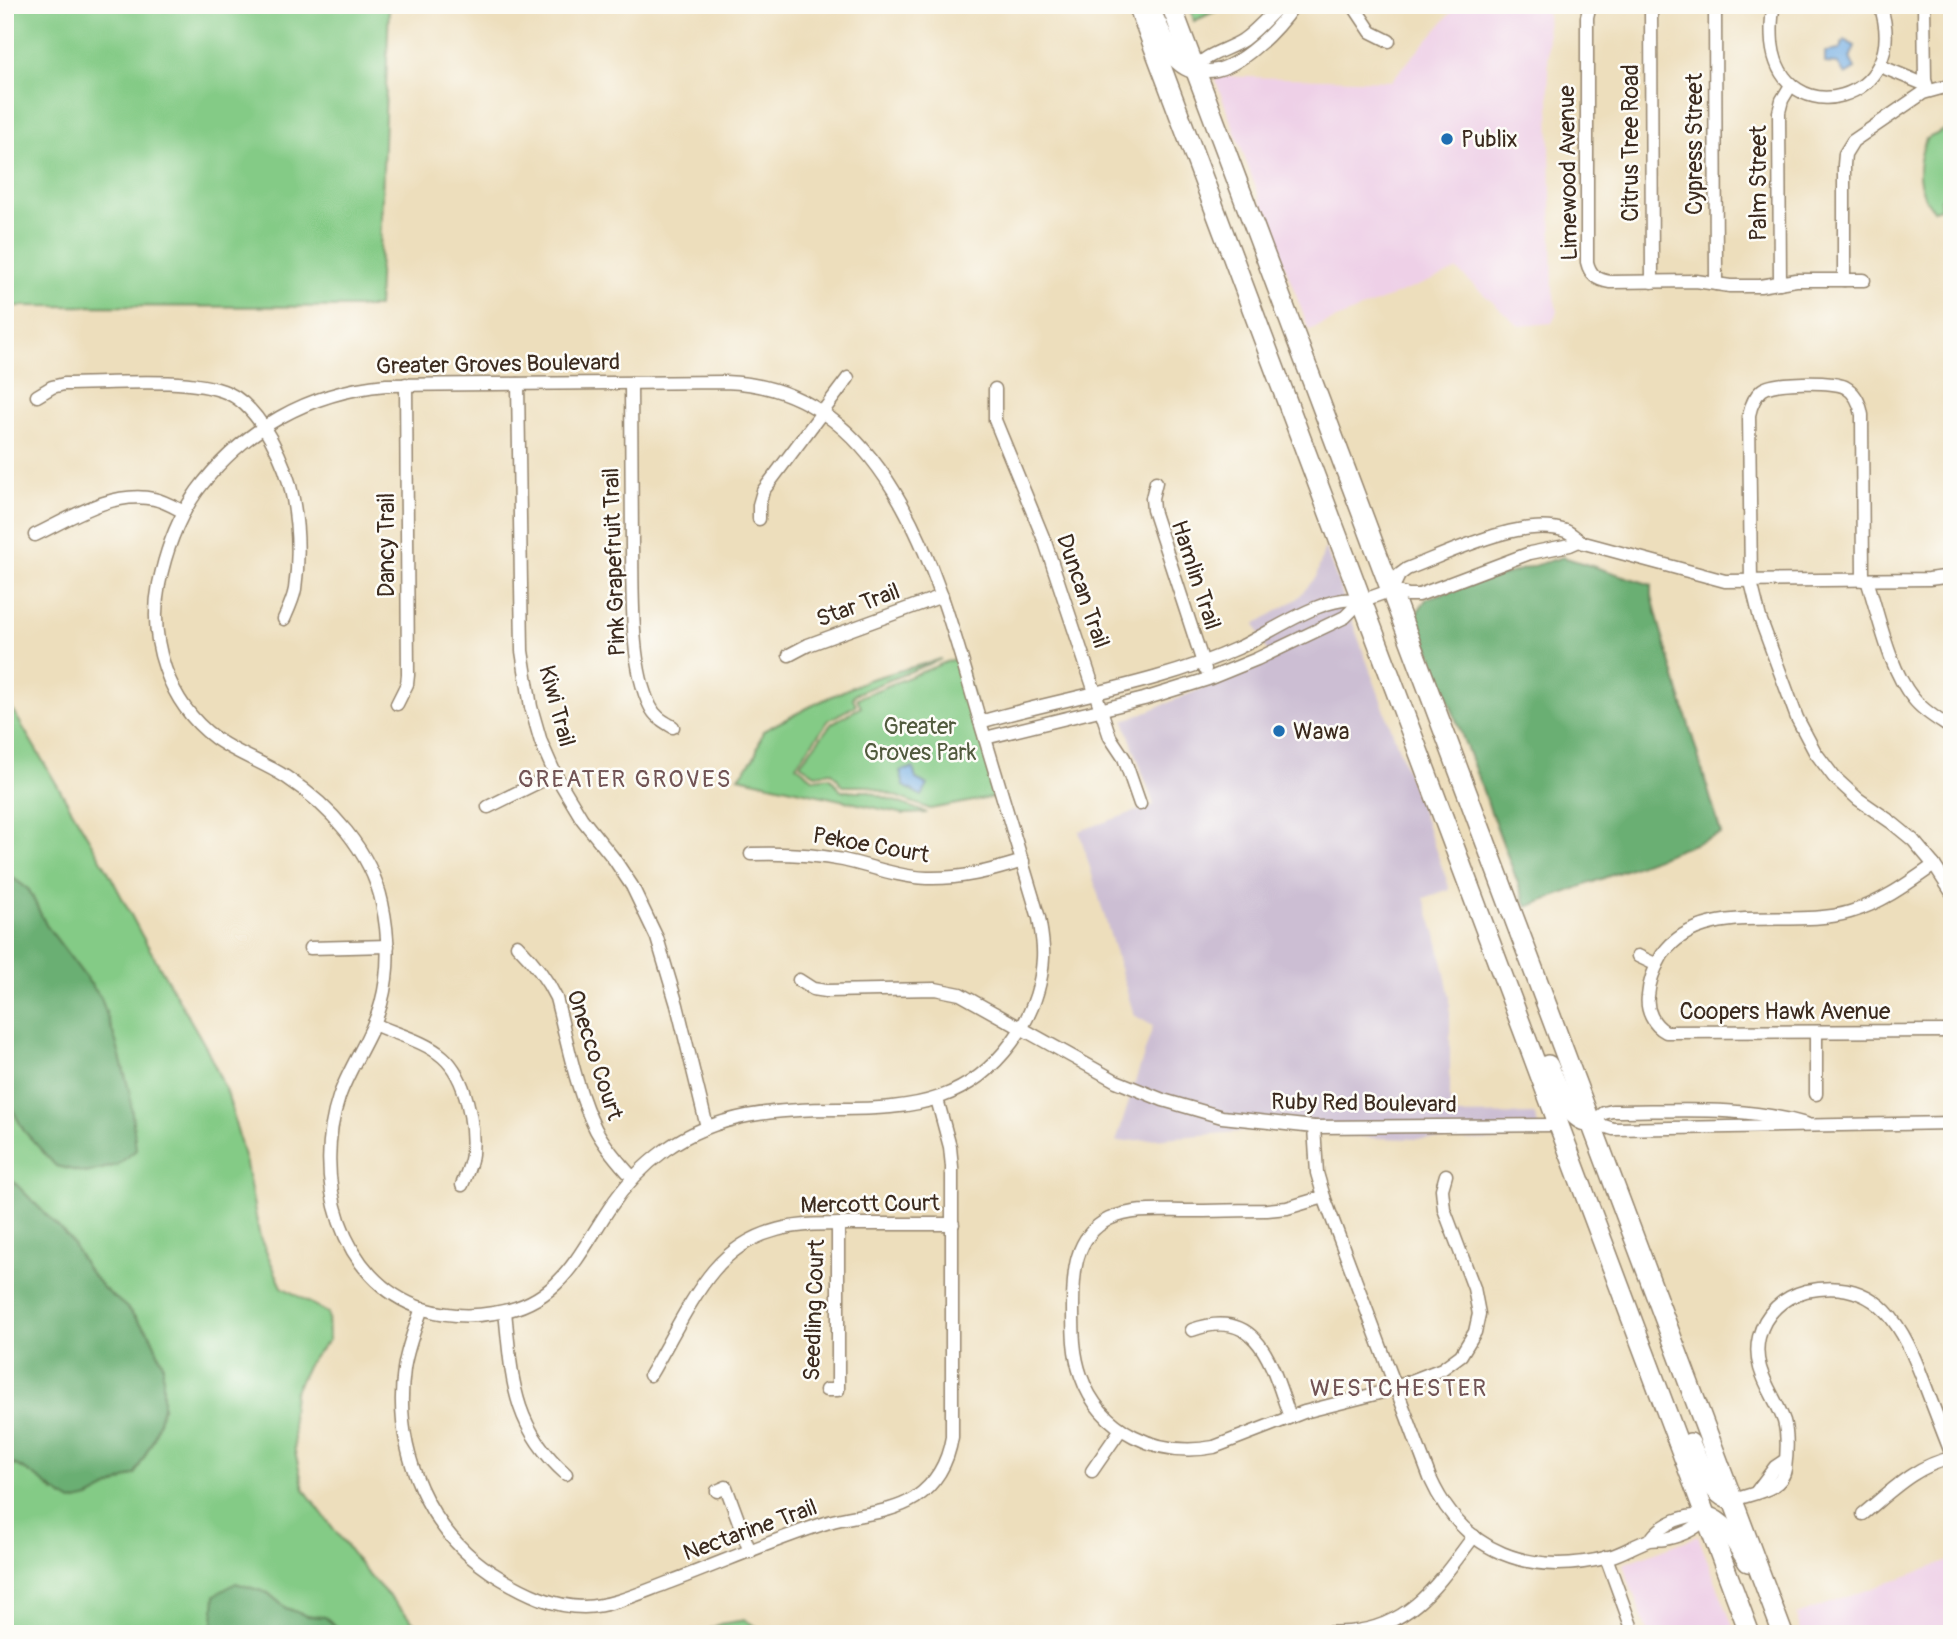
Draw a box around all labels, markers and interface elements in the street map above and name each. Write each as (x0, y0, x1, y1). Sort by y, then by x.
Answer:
street label: Citrus Tree Road (1616, 64, 1645, 222)
street label: Cypress Street (1680, 72, 1709, 215)
street label: Limewood Avenue (1552, 84, 1584, 261)
street label: Palm Street (1744, 124, 1773, 241)
place label: Publix (1461, 125, 1518, 154)
marker: Publix (1439, 131, 1455, 147)
street label: Greater Groves Boulevard (376, 347, 620, 381)
street label: Pink Grapefruit Trail (596, 467, 632, 657)
street label: Dancy Trail (372, 493, 401, 597)
street label: Hamlin Trail (1165, 517, 1227, 633)
street label: Duncan Trail (1050, 530, 1116, 652)
street label: Star Trail (812, 576, 904, 634)
street label: Kiwi Trail (532, 662, 582, 750)
park label: Greater Groves Park (864, 712, 977, 767)
place label: Wawa (1293, 717, 1350, 746)
marker: Wawa (1271, 723, 1287, 739)
district label: GREATER GROVES (518, 765, 732, 794)
street label: Pekoe Court (810, 820, 932, 870)
street label: Onecco Court (560, 986, 630, 1124)
street label: Coopers Hawk Avenue (1680, 997, 1891, 1026)
street label: Ruby Red Boulevard (1271, 1087, 1457, 1119)
street label: Mercott Court (800, 1188, 941, 1220)
street label: Seedling Court (797, 1238, 831, 1381)
district label: WESTCHESTER (1310, 1374, 1488, 1403)
street label: Nectarine Trail (679, 1492, 821, 1568)

